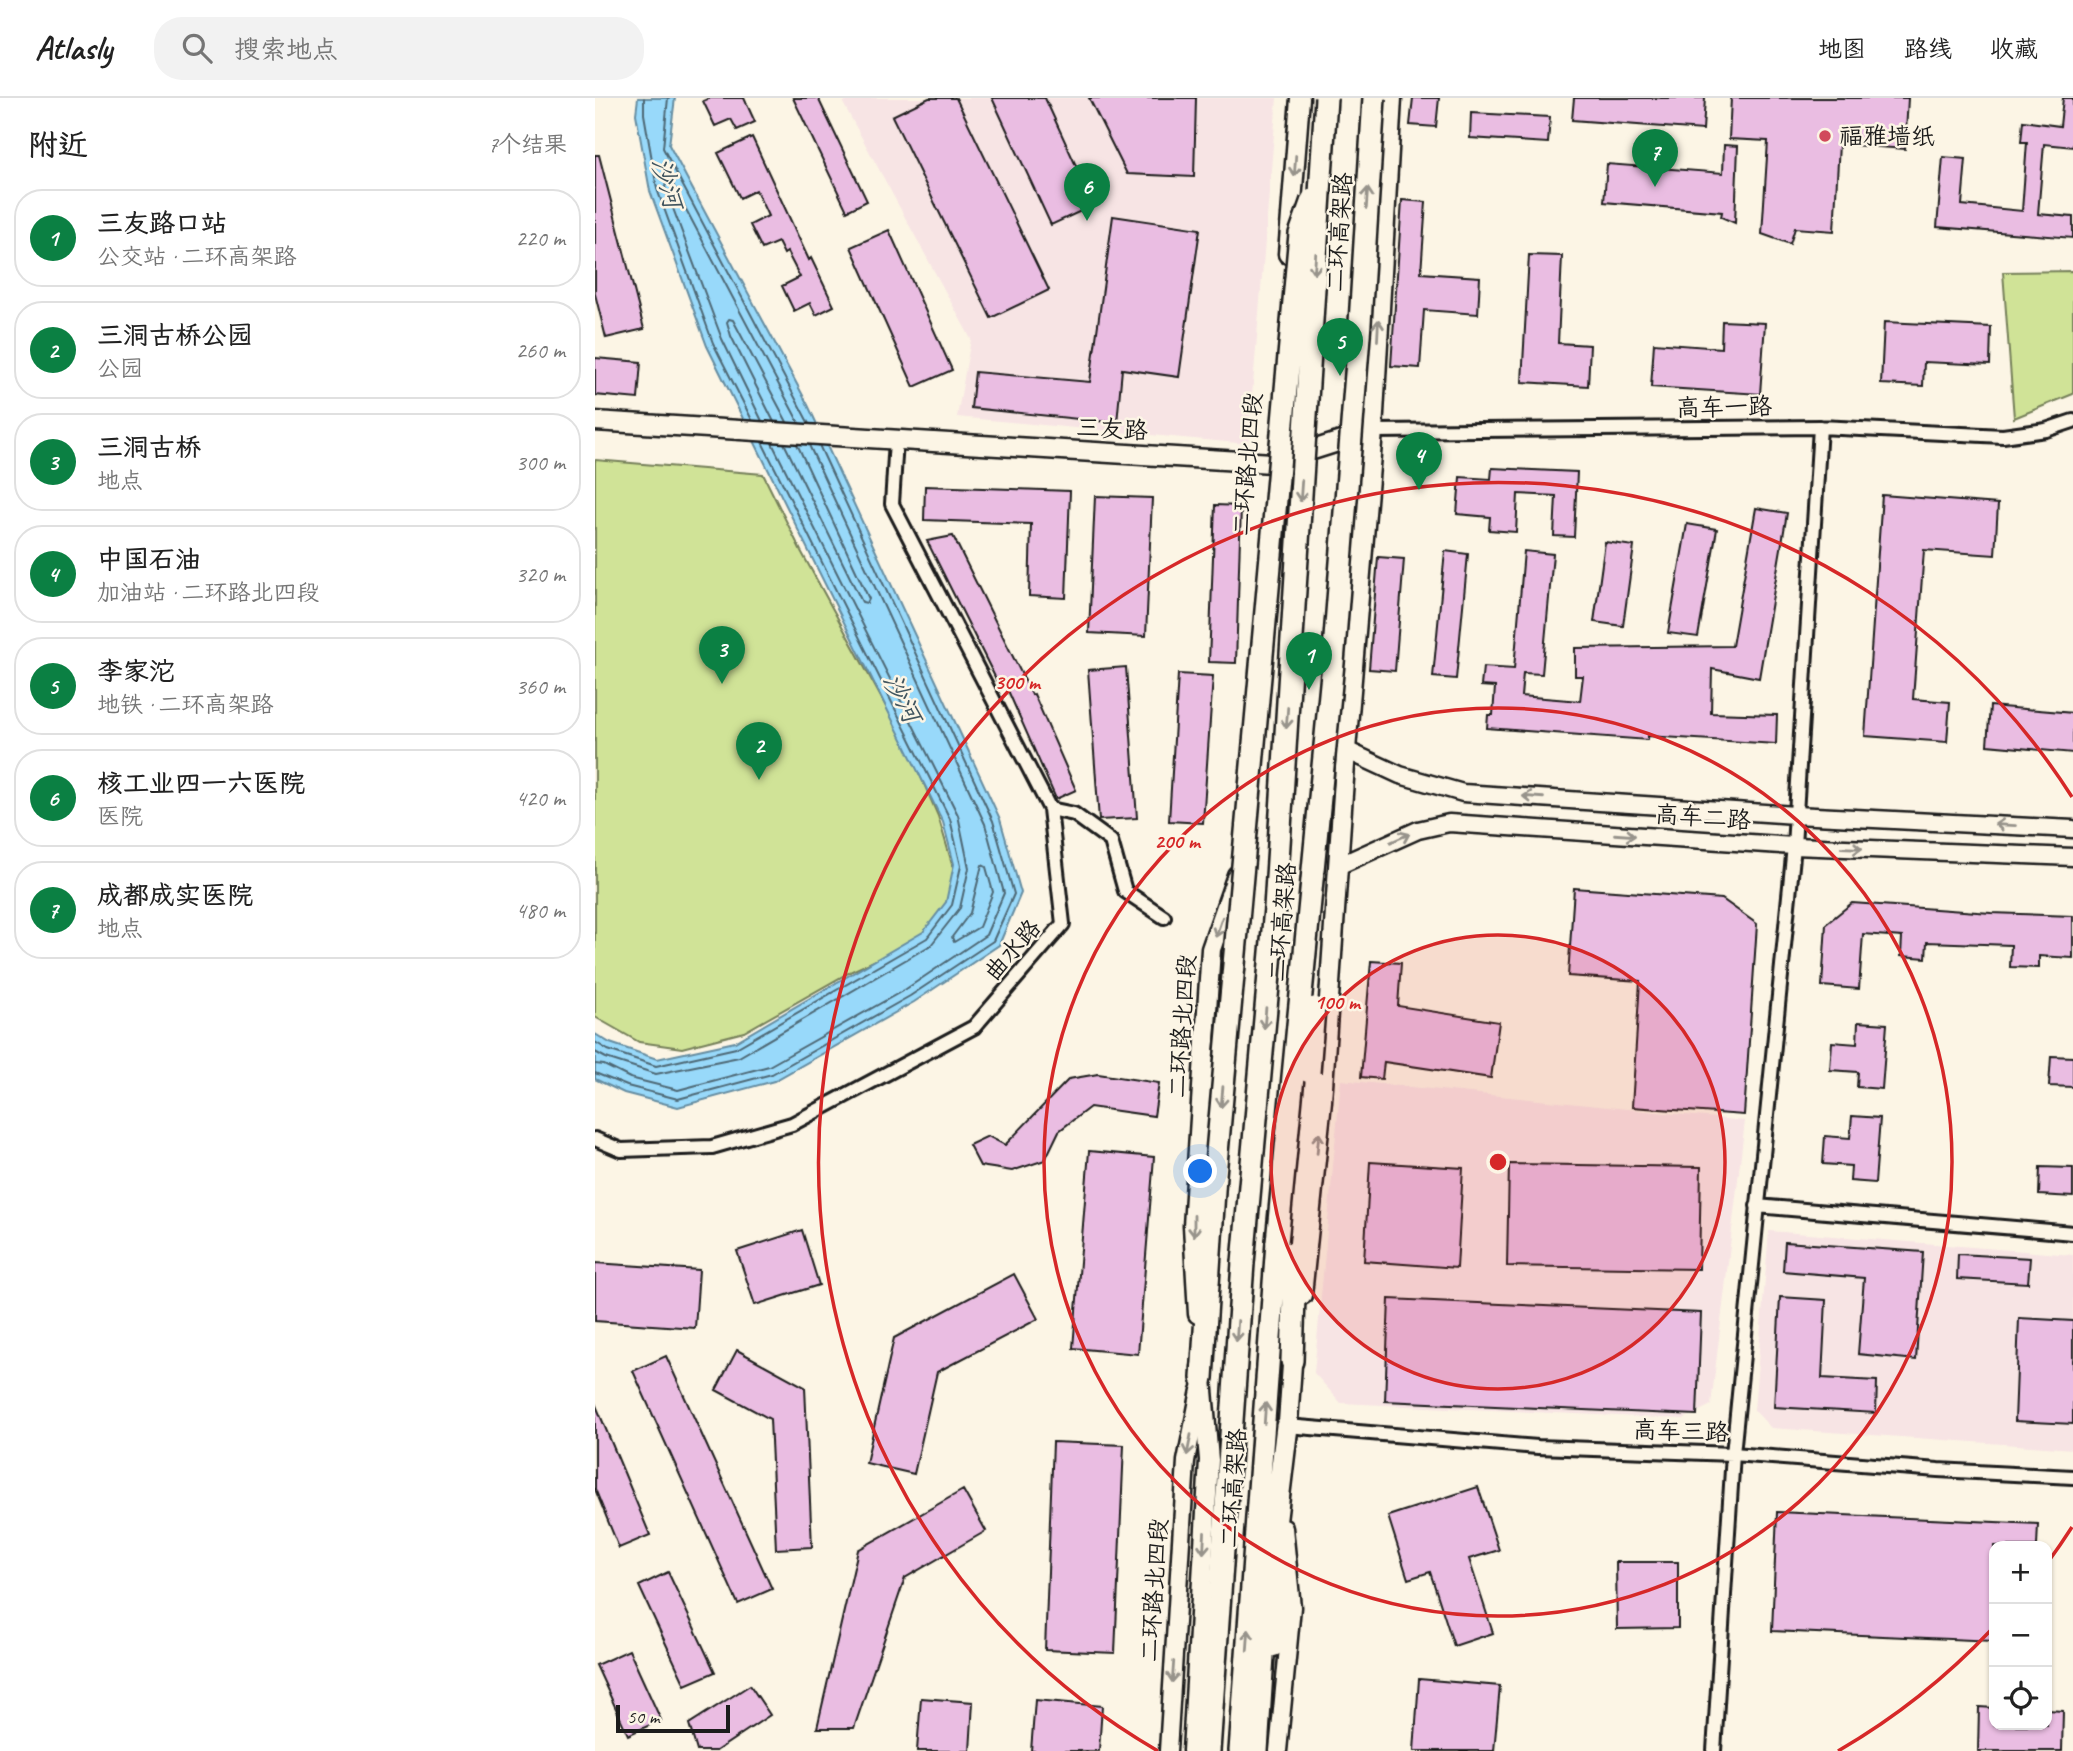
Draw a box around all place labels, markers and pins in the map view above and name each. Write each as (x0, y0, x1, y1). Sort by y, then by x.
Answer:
place label: 福雅墙纸 (1839, 121, 1935, 151)
marker: 福雅墙纸 (1817, 128, 1833, 144)
pin: 7 (1632, 129, 1678, 187)
pin: 6 (1064, 163, 1110, 221)
pin: 5 (1317, 318, 1363, 376)
pin: 4 (1396, 432, 1442, 490)
pin: 3 (699, 626, 745, 684)
pin: 1 (1286, 632, 1332, 690)
pin: 2 (736, 722, 782, 780)
centre of rings (1486, 1150, 1510, 1174)

